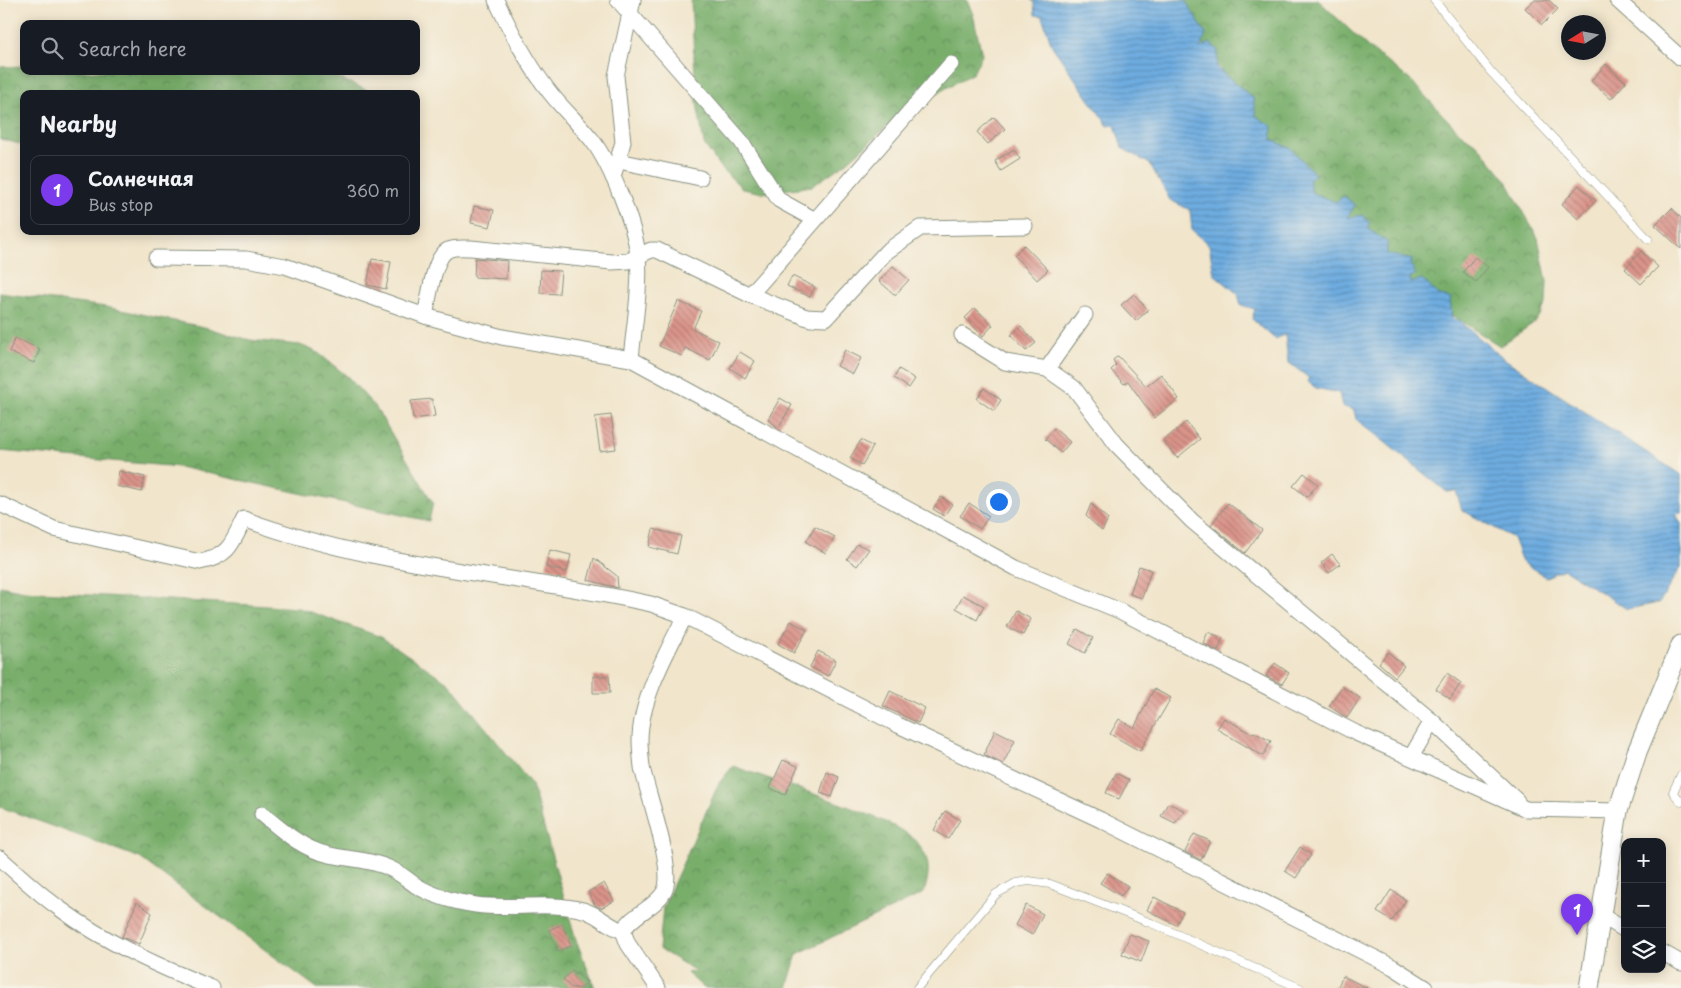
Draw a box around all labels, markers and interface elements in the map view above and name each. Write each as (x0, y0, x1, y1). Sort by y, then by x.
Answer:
north arrow (1561, 15, 1606, 60)
search box (20, 20, 420, 75)
icon: search (38, 34, 66, 62)
text: Search here (78, 34, 187, 62)
text: Nearby (40, 107, 117, 139)
text: Солнечная (88, 164, 194, 192)
text: 1 (53, 178, 61, 202)
text: 360 m (347, 178, 399, 202)
text: Bus stop (88, 192, 153, 216)
your location (986, 489, 1012, 515)
map controls (1621, 838, 1666, 973)
button: + (1621, 838, 1666, 883)
button: − (1621, 883, 1666, 928)
pin: 1 (1561, 894, 1593, 935)
button: layers (1621, 928, 1666, 973)

